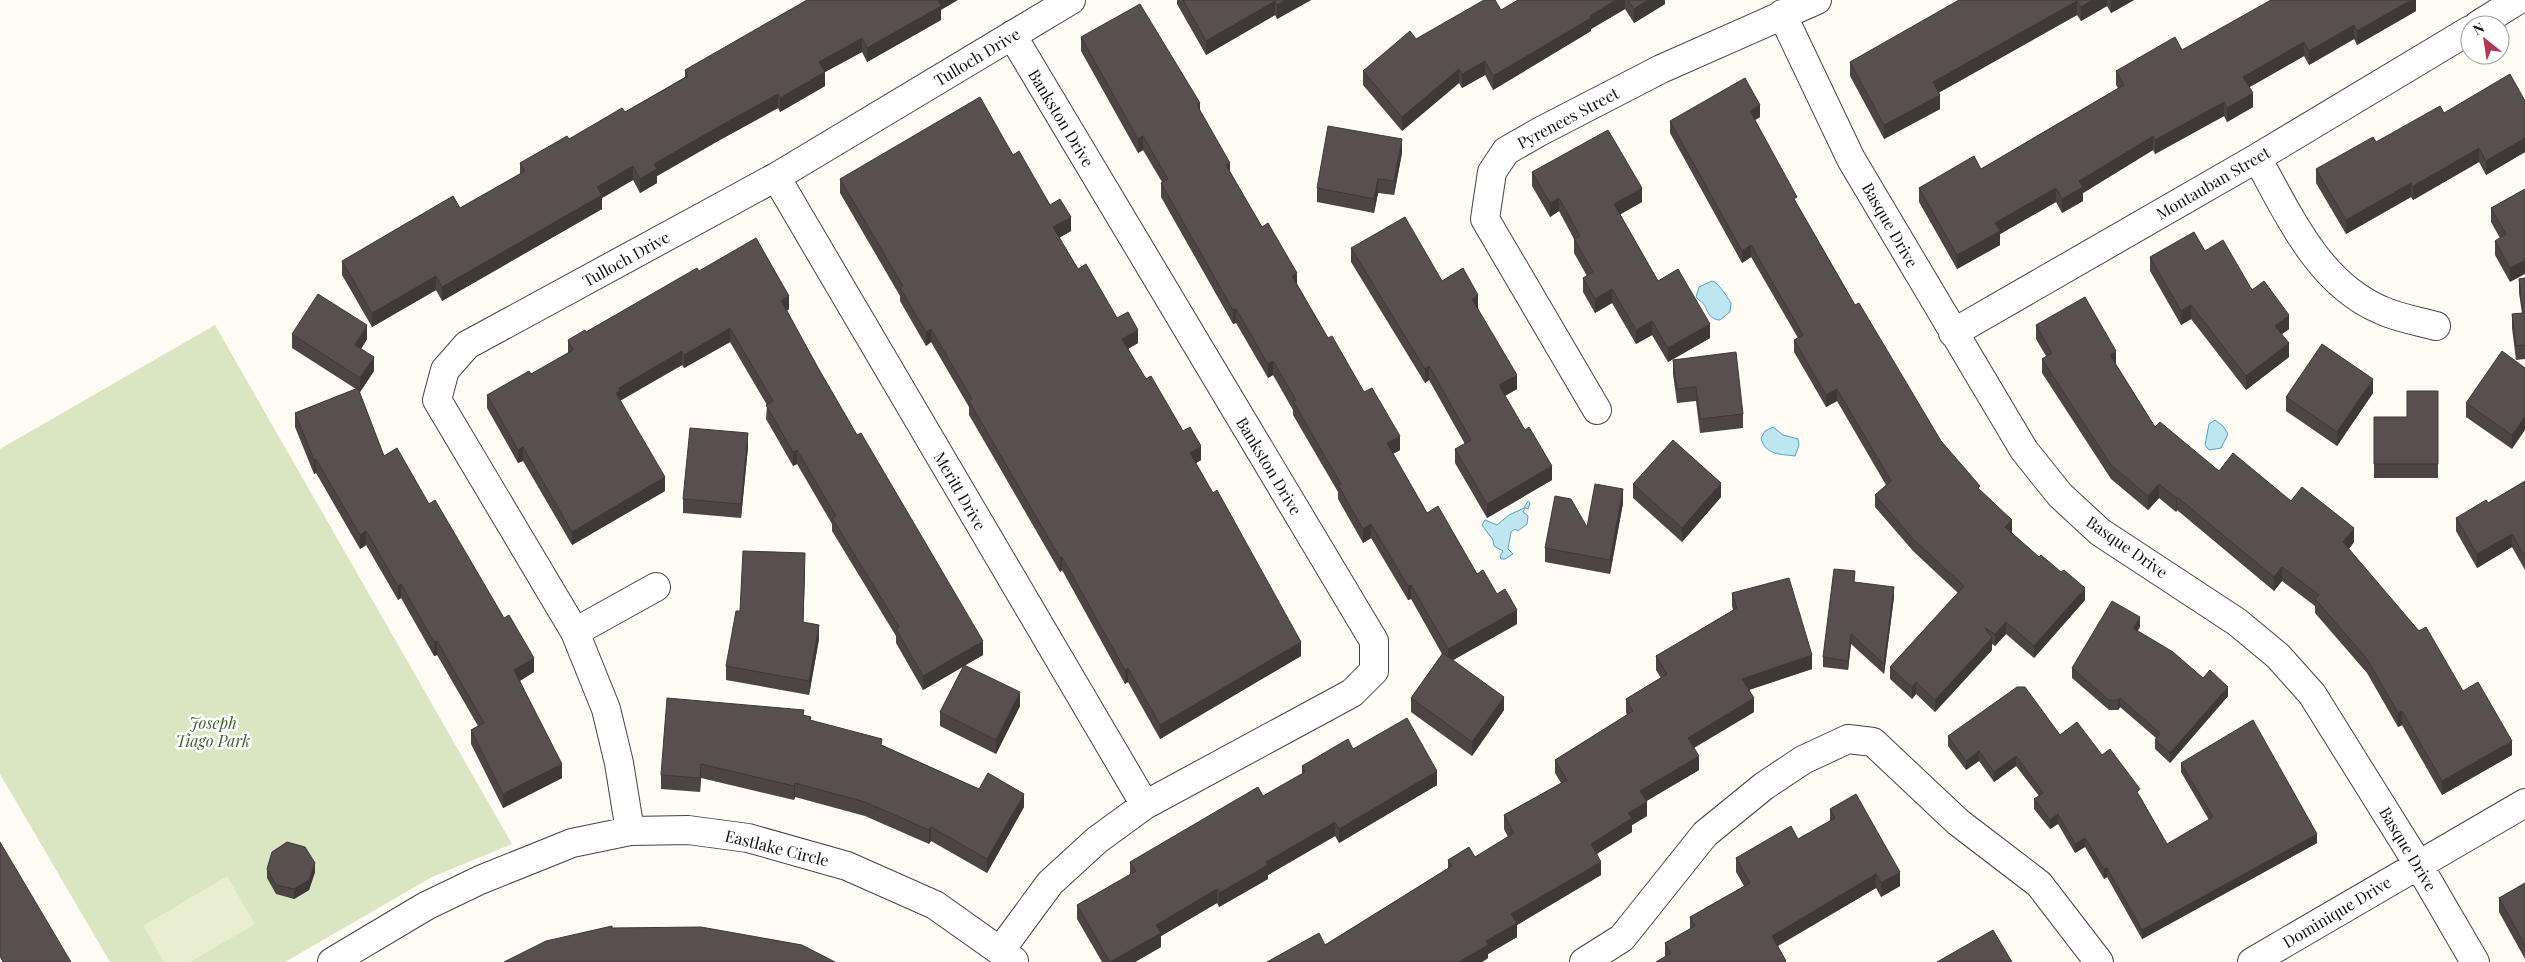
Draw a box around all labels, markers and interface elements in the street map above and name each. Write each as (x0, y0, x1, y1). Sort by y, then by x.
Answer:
north arrow (2460, 15, 2510, 65)
text: N (2469, 18, 2487, 39)
street label: Tulloch Drive (930, 23, 1023, 90)
street label: Bankston Drive (1024, 65, 1099, 171)
street label: Pyrenees Street (1513, 82, 1623, 153)
street label: Montauban Street (2152, 141, 2274, 224)
street label: Basque Drive (1858, 179, 1923, 271)
street label: Tulloch Drive (579, 226, 673, 291)
street label: Bankston Drive (1232, 413, 1307, 519)
street label: Meritt Drive (930, 448, 991, 534)
street label: Basque Drive (2083, 511, 2172, 582)
park label: Joseph Tiago Park (176, 712, 250, 751)
street label: Basque Drive (2375, 803, 2442, 895)
street label: Eastlake Circle (723, 824, 831, 871)
street label: Dominique Drive (2279, 871, 2395, 952)

